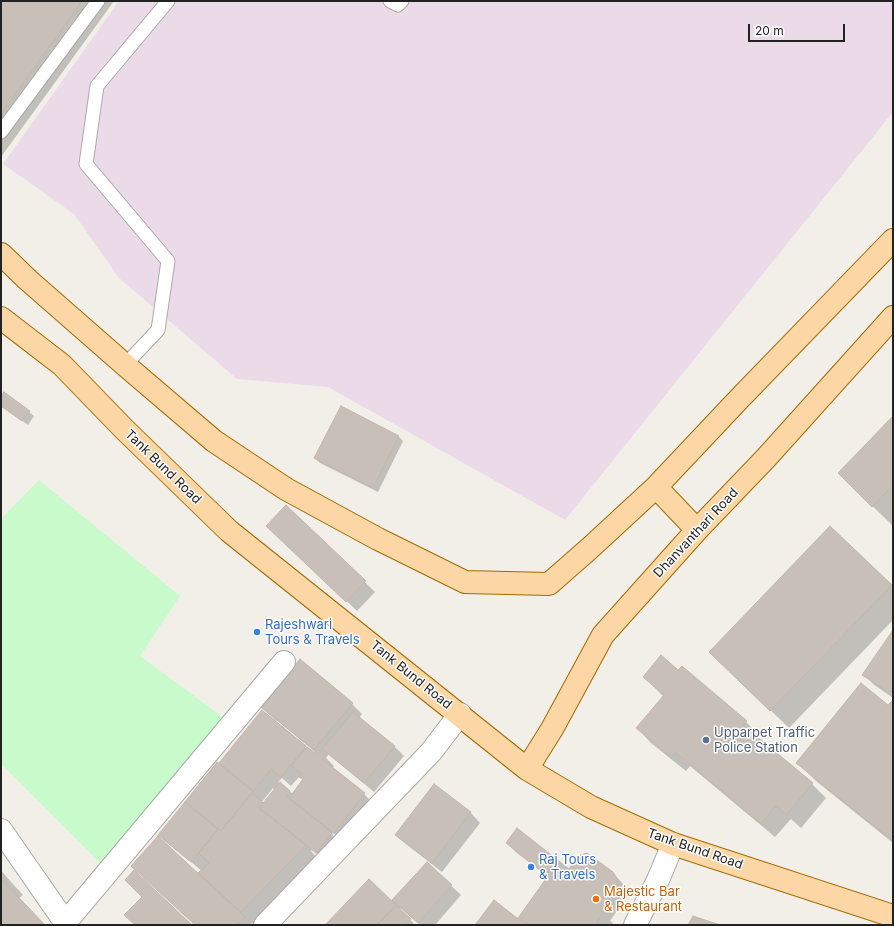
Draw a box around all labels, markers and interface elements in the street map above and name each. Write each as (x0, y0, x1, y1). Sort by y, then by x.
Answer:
scale bar (750, 16, 847, 42)
text: 20 m (755, 23, 784, 38)
street label: Tank Bund Road (122, 427, 204, 507)
street label: Dhanvanthari Road (651, 485, 741, 581)
place label: Rajeshwari Tours & Travels (265, 617, 360, 648)
marker: Rajeshwari Tours & Travels (252, 627, 262, 637)
street label: Tank Bund Road (367, 637, 455, 713)
place label: Upparpet Traffic Police Station (714, 725, 815, 756)
marker: Upparpet Traffic Police Station (701, 735, 711, 745)
street label: Tank Bund Road (645, 825, 745, 873)
place label: Raj Tours & Travels (539, 852, 596, 883)
marker: Raj Tours & Travels (526, 862, 536, 872)
place label: Majestic Bar & Restaurant (604, 884, 682, 915)
marker: Majestic Bar & Restaurant (591, 894, 601, 904)

